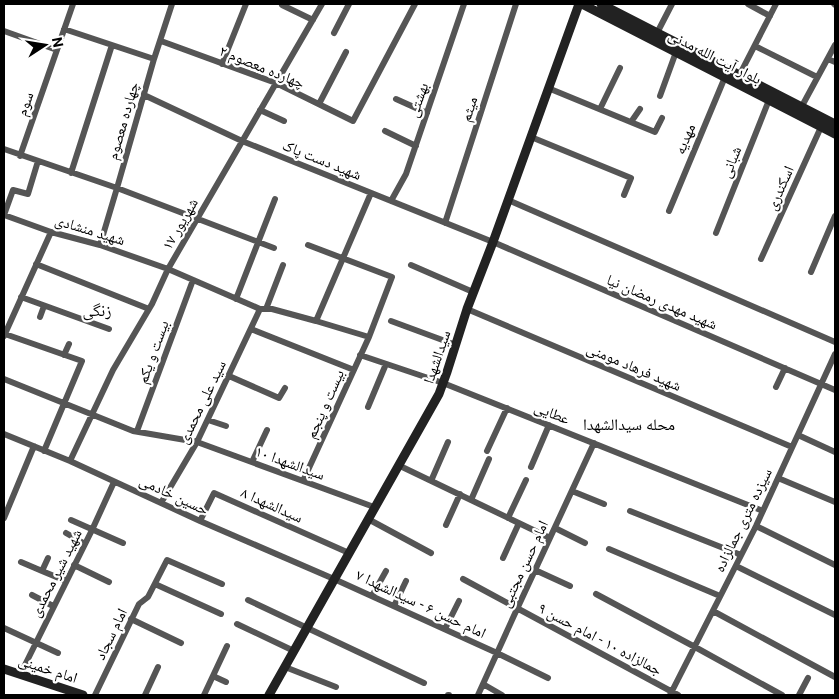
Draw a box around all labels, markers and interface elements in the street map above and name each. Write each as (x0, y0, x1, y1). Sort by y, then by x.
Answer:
north arrow (20, 20, 70, 70)
street label: بلوار آیت الله مدنی (665, 26, 764, 89)
text: N (49, 36, 67, 49)
street label: چهارده معصوم ۲ (216, 42, 308, 93)
street label: چهارده معصوم (103, 80, 144, 162)
street label: بهشتی (404, 80, 433, 120)
street label: سوم (13, 89, 38, 119)
street label: میثم (456, 94, 483, 124)
street label: مهدیه (671, 121, 700, 157)
street label: شهید دست پاک (280, 136, 364, 184)
street label: شبانی (717, 143, 746, 181)
street label: اسکندری (762, 163, 799, 213)
street label: ۱۷ شهریور (158, 195, 202, 253)
street label: شهید منشادی (53, 211, 127, 250)
street label: شهید مهدی رمضان نیا (604, 271, 720, 334)
district label: زنگی (83, 301, 111, 321)
street label: بیست و یکم (133, 318, 174, 386)
street label: سیدالشهدا (419, 328, 455, 386)
street label: شهید فرهاد مومنی (584, 339, 684, 396)
street label: سید علی محمدی (174, 357, 231, 447)
street label: بیست و پنجم (302, 367, 349, 442)
street label: عطایی (531, 398, 573, 429)
district label: محله سیدالشهدا (583, 415, 675, 434)
street label: سیدالشهدا ۱۰ (253, 442, 327, 484)
street label: سیزده متری جمالزاده (710, 465, 777, 575)
street label: حسین خادمی (136, 471, 212, 520)
street label: سیدالشهدا ۸ (238, 483, 306, 527)
street label: امام حسن مجتبی (496, 518, 553, 611)
street label: شهید شیر محمدی (26, 526, 87, 620)
street label: امام حسن ۶ - سیدالشهدا ۷ (353, 566, 489, 643)
street label: جمالزاده ۱۰ - امام حسن ۹ (535, 599, 665, 680)
street label: امام سجاد (91, 605, 132, 663)
street label: امام خمینی (16, 651, 80, 688)

